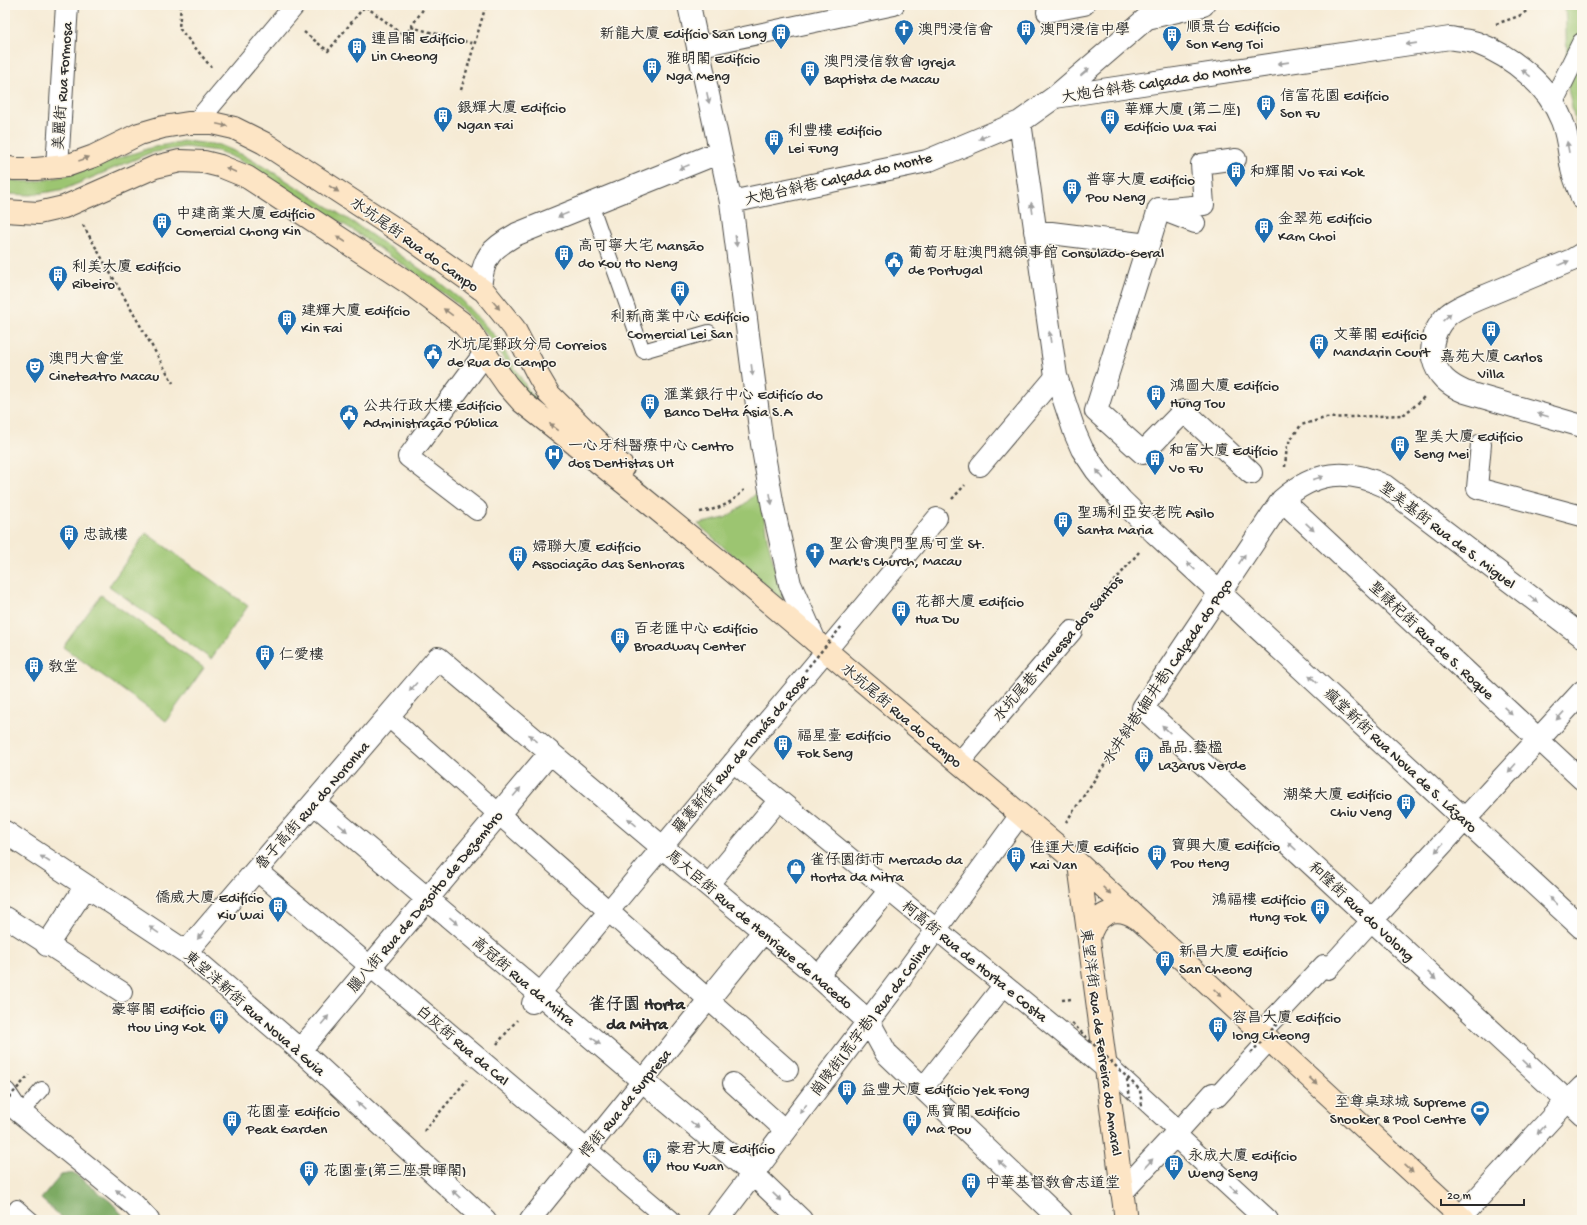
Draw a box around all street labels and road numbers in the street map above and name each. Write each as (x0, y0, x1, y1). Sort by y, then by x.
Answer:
street label: 美麗街 Rua Formosa (51, 21, 77, 151)
street label: 大炮台斜巷 Calçada do Monte (1060, 59, 1253, 108)
street label: 大炮台斜巷 Calçada do Monte (743, 149, 934, 210)
street label: 水坑尾街 Rua do Campo (346, 194, 482, 297)
street label: 聖美基街 Rua de S. Miguel (1375, 479, 1518, 594)
street label: 水坑尾巷 Travessa dos Santos (989, 572, 1127, 726)
street label: 水井斜巷(細井巷) Calçada do Poço (1099, 575, 1238, 768)
street label: 聖祿杞街 Rua de S. Roque (1364, 579, 1497, 704)
street label: 水坑尾街 Rua do Campo (836, 660, 966, 773)
street label: 羅憲新街 Rua de Tomás da Rosa (670, 671, 814, 838)
street label: 瘋堂新街 Rua Nova de S. Lázaro (1319, 685, 1480, 838)
street label: 魯子高街 Rua do Noronha (252, 737, 375, 874)
street label: 臘八街 Rua de Dezoito de Dezembro (345, 808, 508, 997)
street label: 馬大臣街 Rua de Henrique de Macedo (662, 847, 856, 1014)
street label: 和隆街 Rua do Volong (1304, 859, 1417, 966)
street label: 柯高街 Rua de Horta e Costa (897, 898, 1051, 1027)
street label: 東望洋街 Rua de Ferreira do Amaral (1075, 927, 1125, 1157)
street label: 高冠街 Rua da Mitra (467, 934, 579, 1031)
street label: 崗陵街(荒字巷) Rua da Colina (808, 939, 936, 1100)
street label: 東望洋新街 Rua Nova à Guia (179, 948, 329, 1081)
street label: 白灰街 Rua da Cal (412, 1002, 512, 1091)
street label: 愕街 Rua da Surpresa (577, 1046, 676, 1162)

